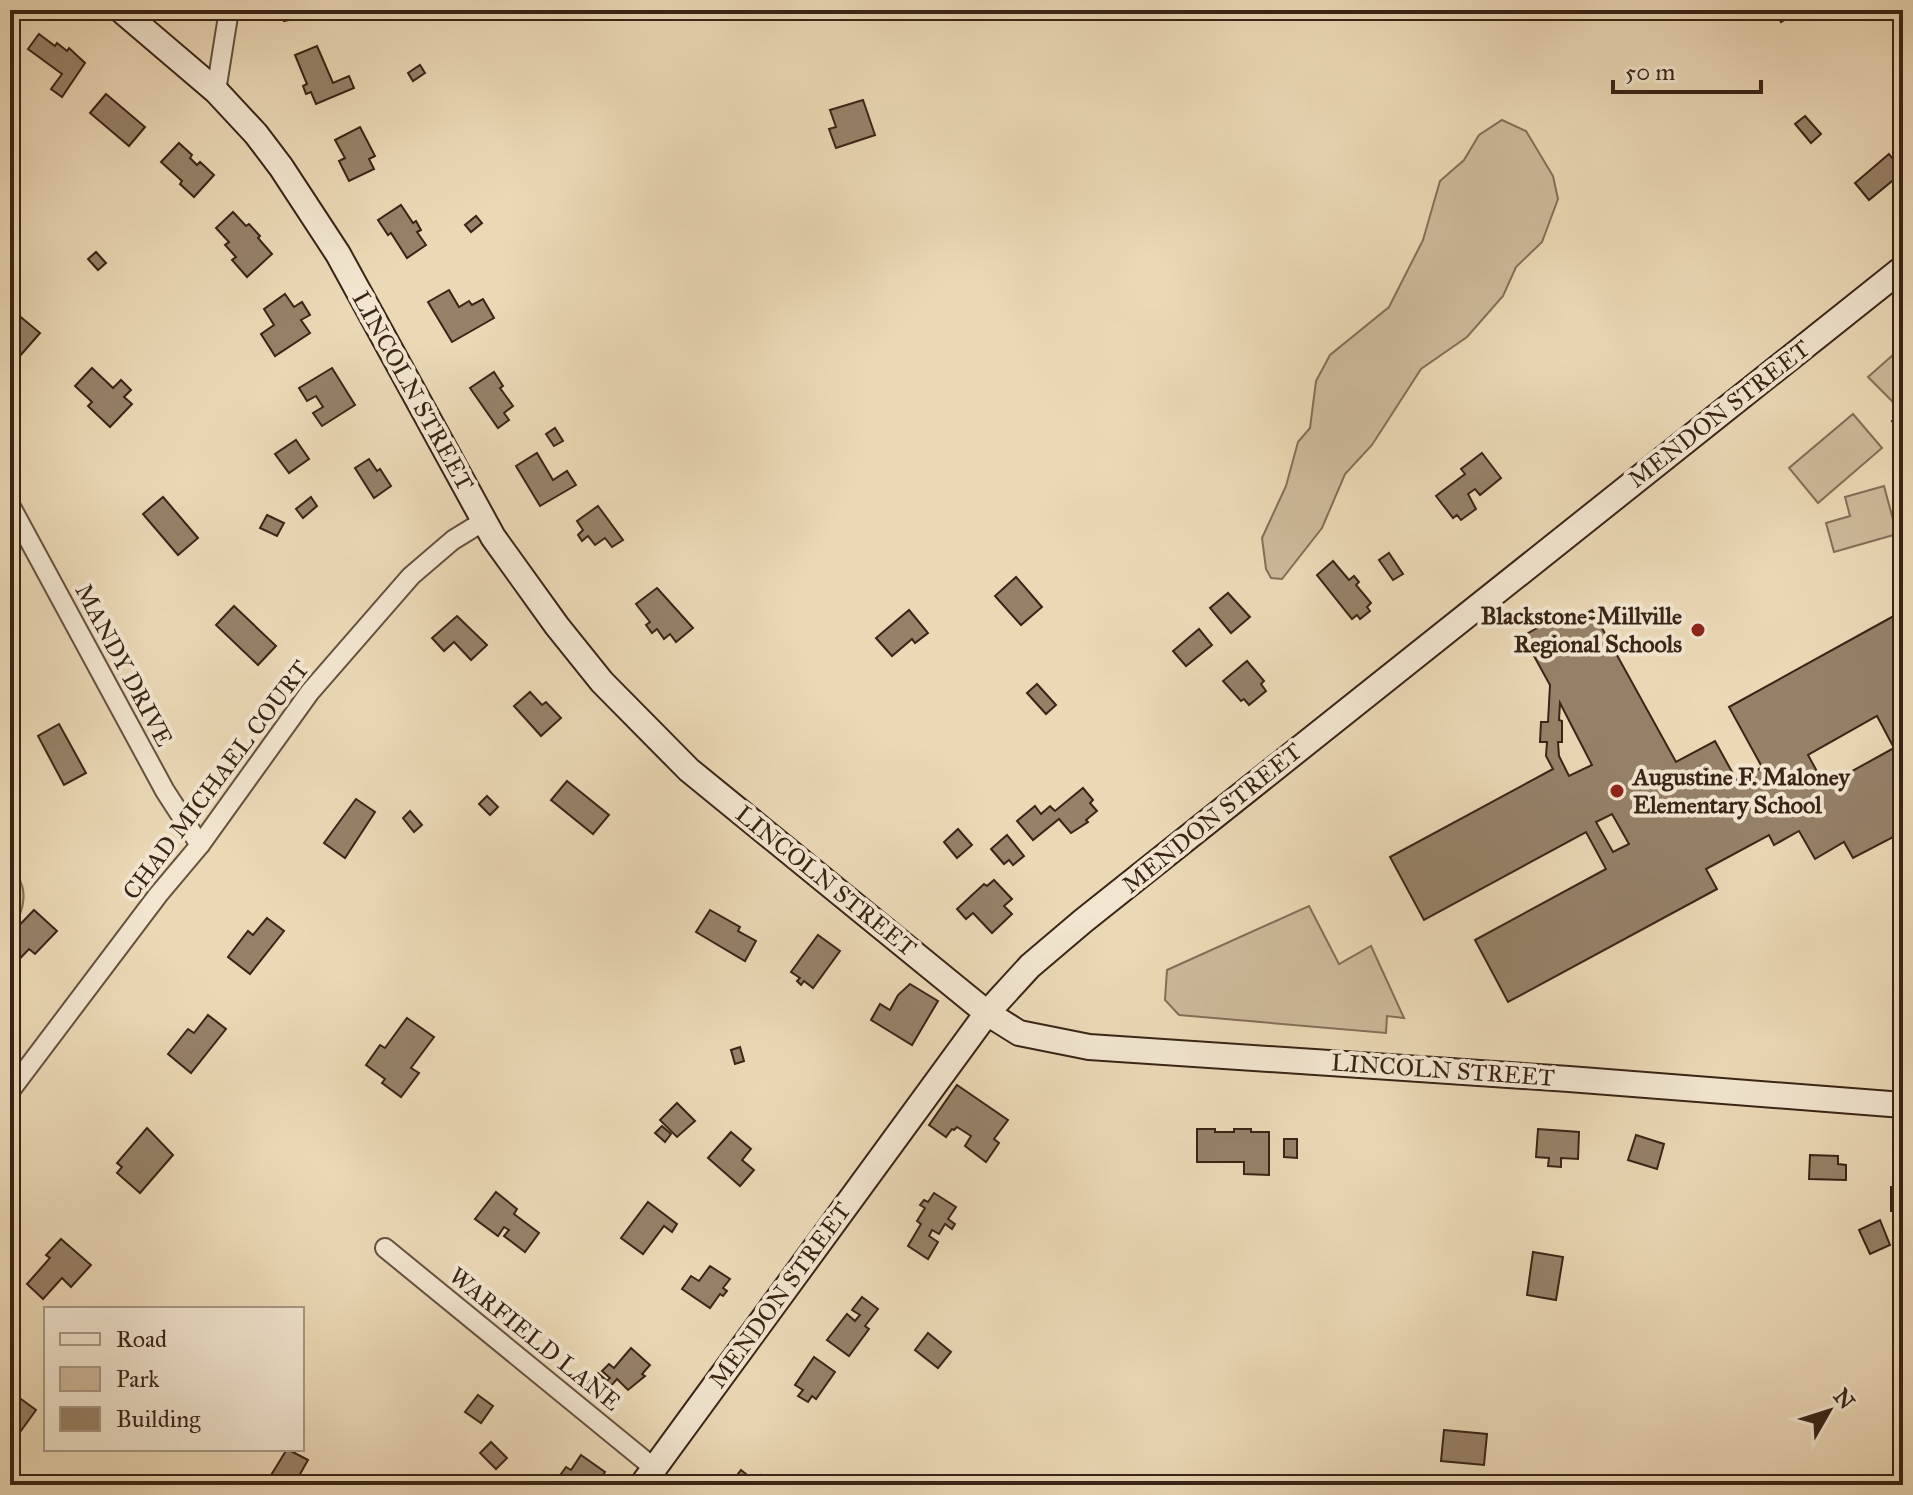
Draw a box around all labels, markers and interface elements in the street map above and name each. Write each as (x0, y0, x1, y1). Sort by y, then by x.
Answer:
scale bar (1613, 44, 1761, 94)
text: 50 m (1625, 57, 1675, 87)
street label: LINCOLN STREET (346, 286, 480, 496)
street label: MENDON STREET (1622, 334, 1816, 494)
street label: MANDY DRIVE (69, 579, 179, 751)
place label: Blackstone-Millville Regional Schools (1481, 601, 1682, 659)
marker: Blackstone-Millville Regional Schools (1689, 621, 1707, 639)
street label: CHAD MICHAEL COURT (116, 654, 316, 906)
street label: MENDON STREET (1116, 736, 1308, 900)
place label: Augustine F. Maloney Elementary School (1631, 762, 1852, 820)
marker: Augustine F. Maloney Elementary School (1608, 782, 1626, 800)
street label: LINCOLN STREET (730, 799, 922, 963)
street label: LINCOLN STREET (1330, 1047, 1556, 1093)
street label: MENDON STREET (702, 1196, 858, 1394)
street label: WARFIELD LANE (443, 1261, 627, 1417)
legend (44, 1307, 304, 1451)
text: Road (116, 1324, 167, 1354)
text: Park (116, 1364, 160, 1394)
north arrow (1789, 1371, 1869, 1451)
text: N (1828, 1383, 1861, 1415)
text: Building (116, 1404, 201, 1434)

